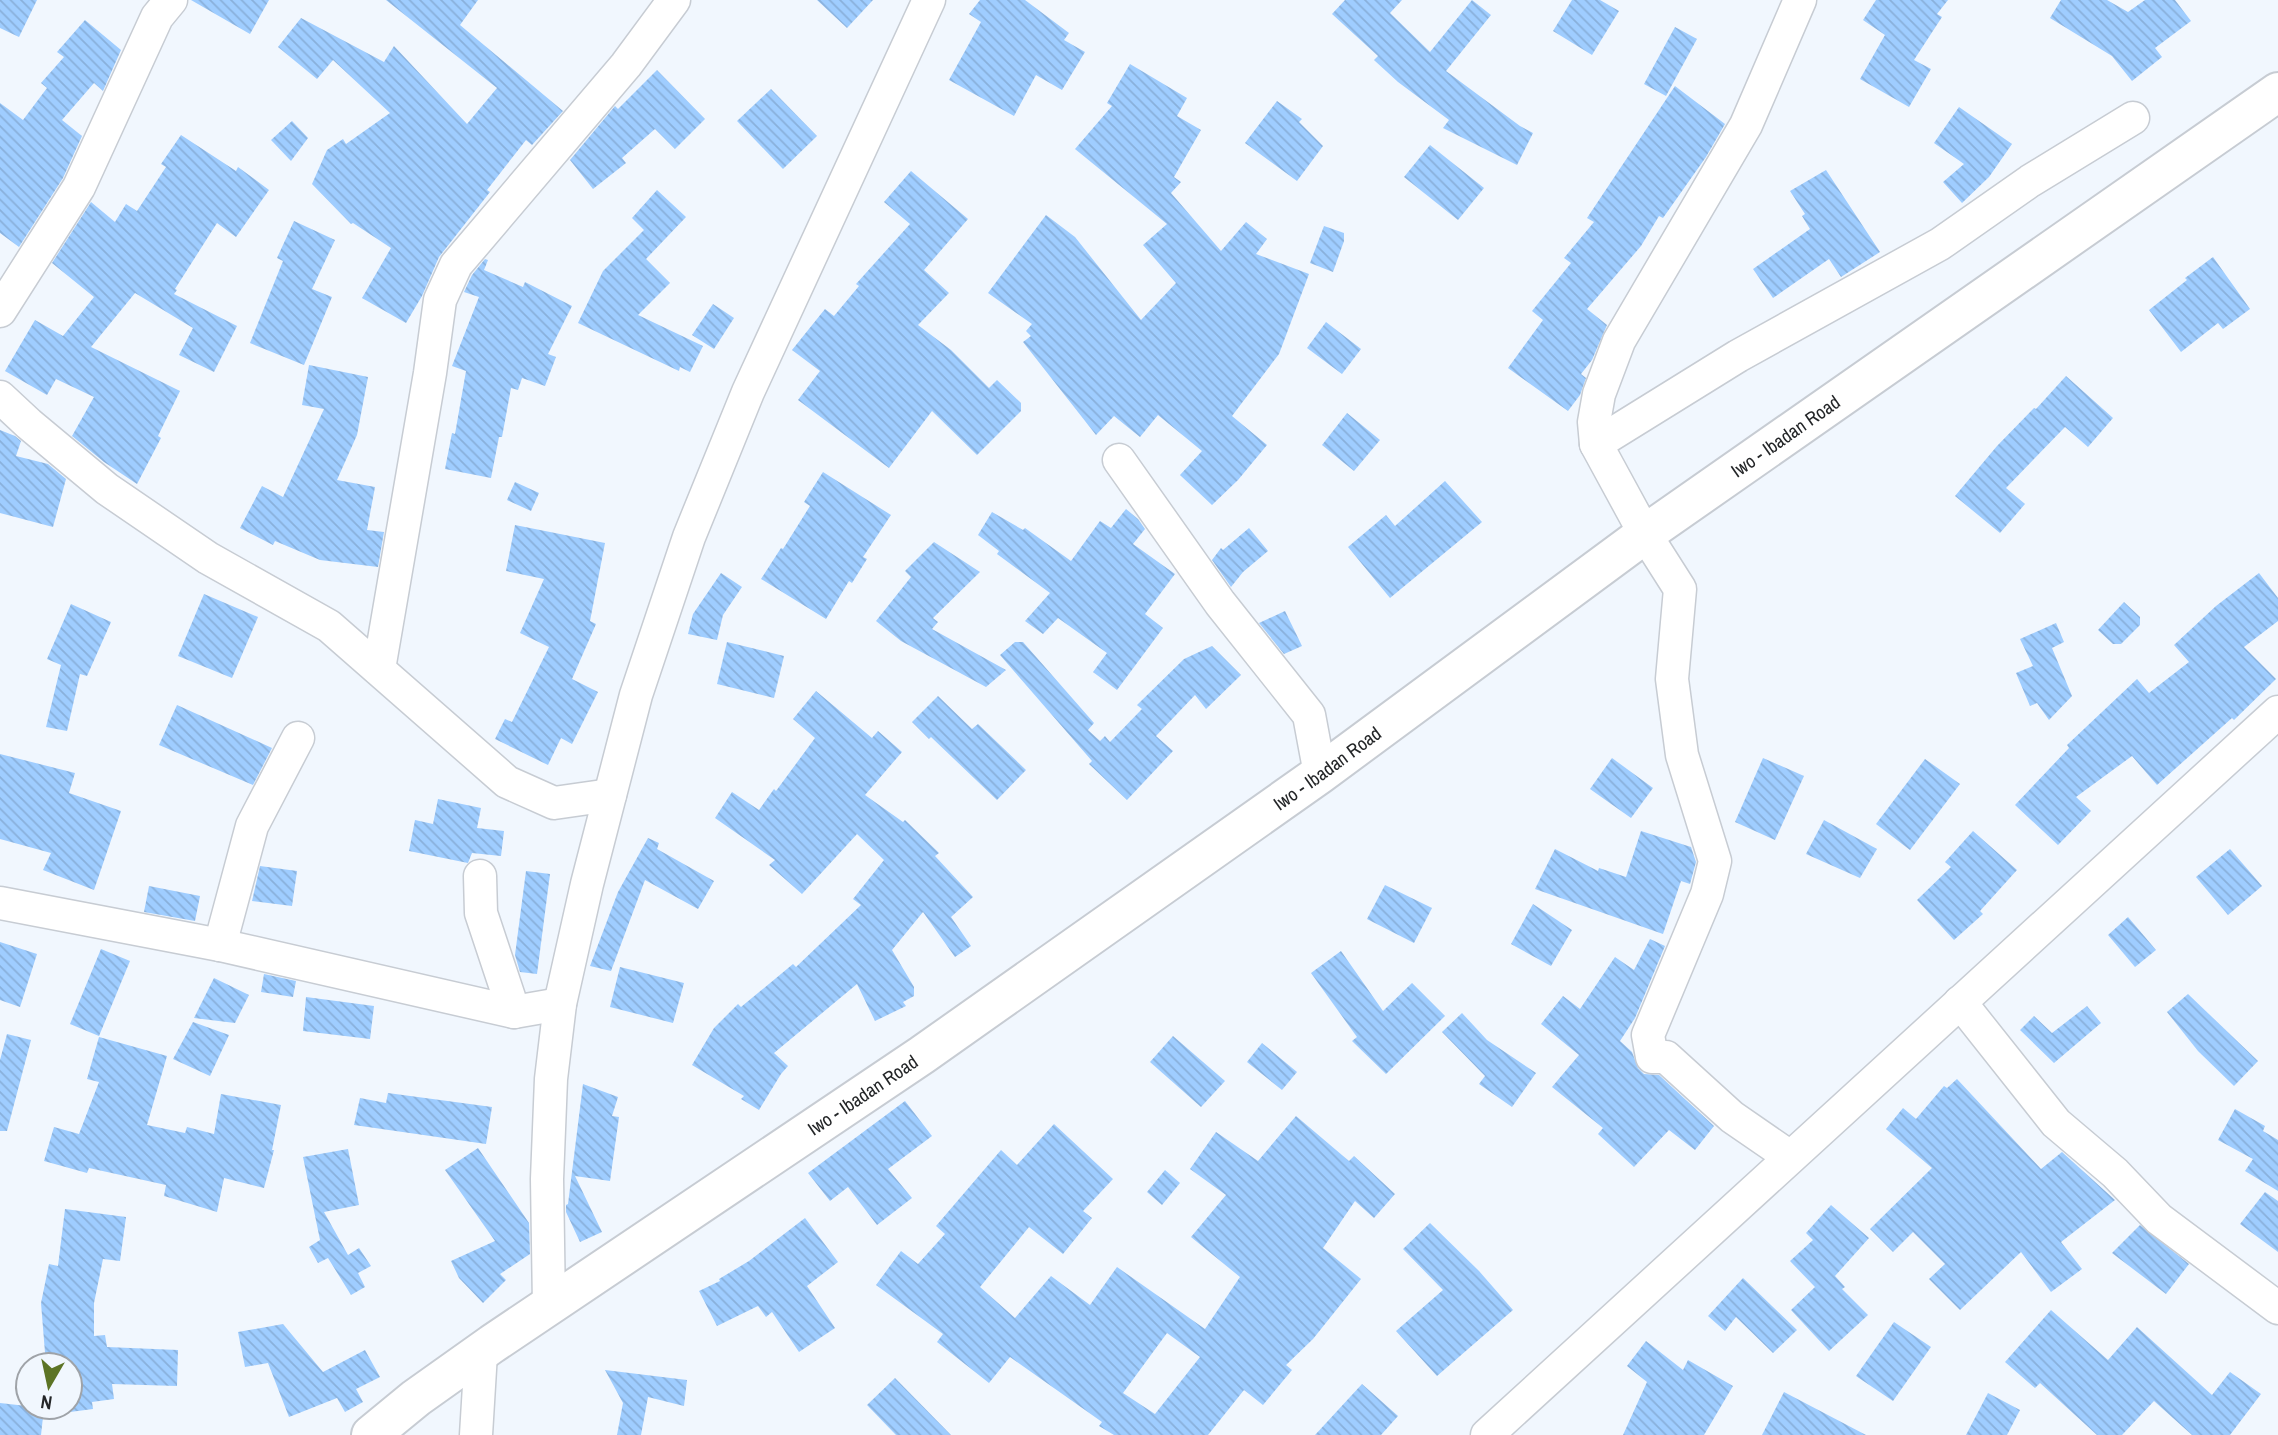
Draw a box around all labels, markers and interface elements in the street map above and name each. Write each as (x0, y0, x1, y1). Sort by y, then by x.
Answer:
street label: Iwo - Ibadan Road (1726, 389, 1845, 483)
street label: Iwo - Ibadan Road (1268, 720, 1386, 816)
street label: Iwo - Ibadan Road (802, 1049, 923, 1141)
north arrow (14, 1351, 84, 1421)
text: N (39, 1389, 54, 1417)

